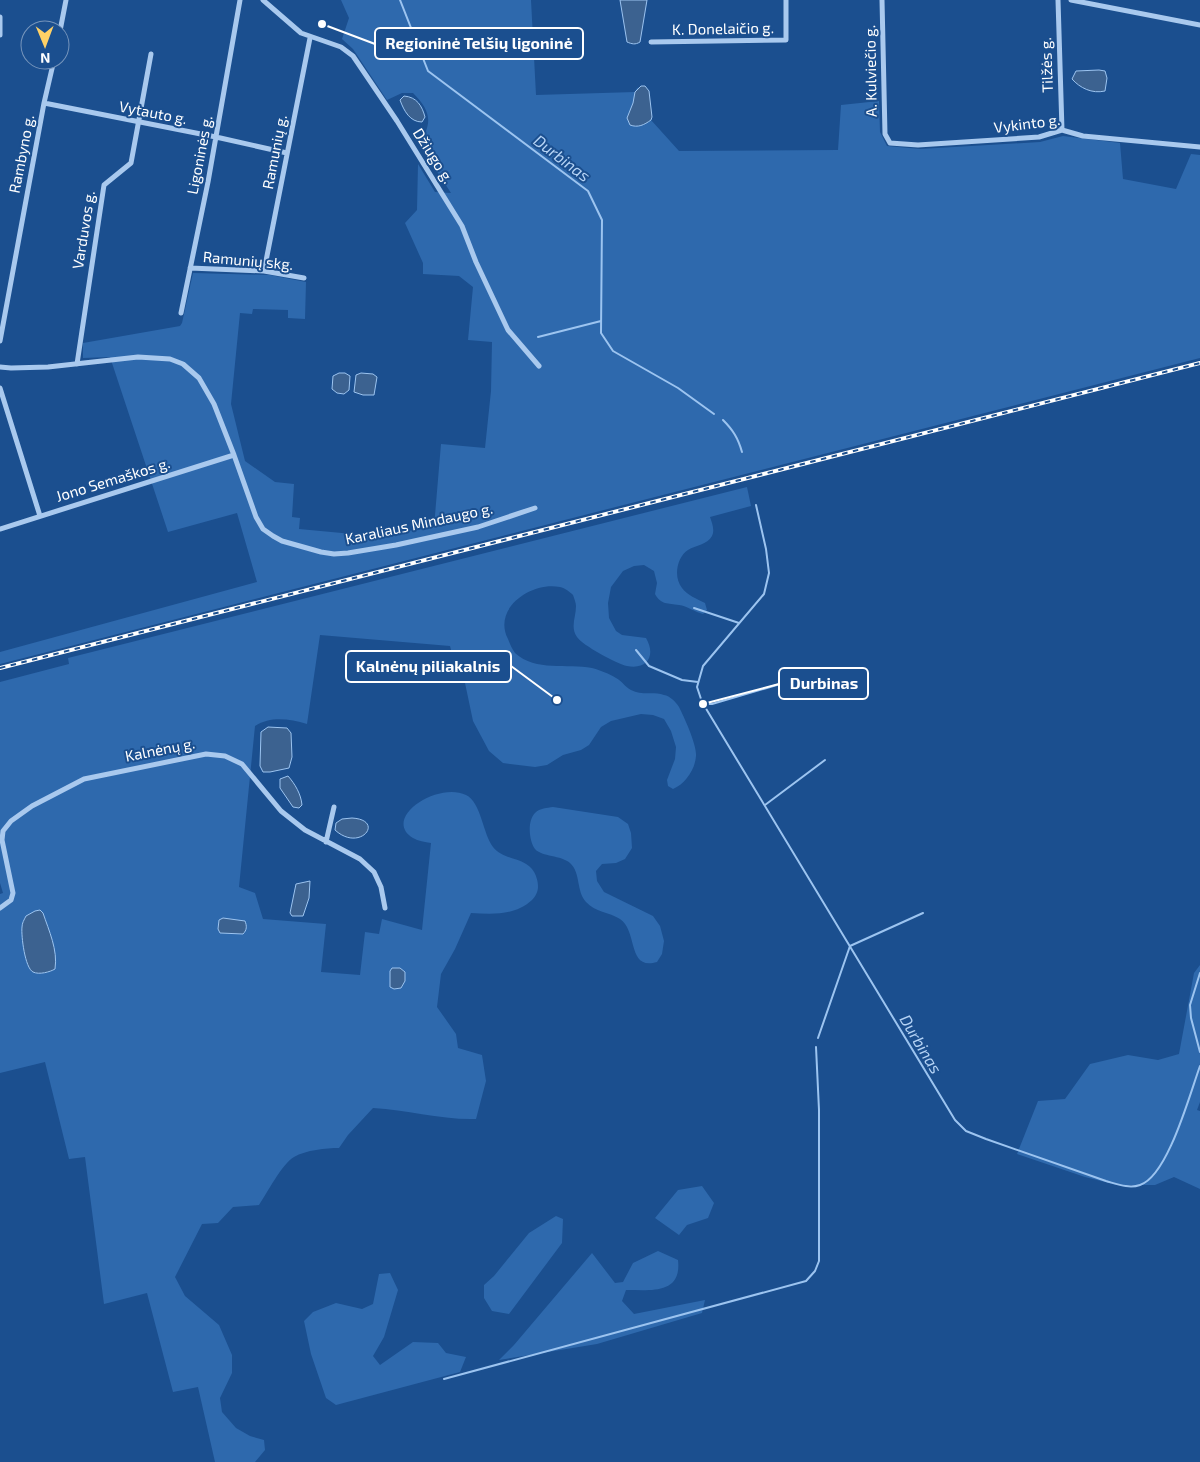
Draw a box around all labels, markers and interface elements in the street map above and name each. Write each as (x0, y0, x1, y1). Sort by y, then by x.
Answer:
street label: K. Donelaičio g. (672, 18, 774, 38)
north arrow (20, 20, 70, 70)
street label: A. Kulviečio g. (860, 25, 880, 117)
callout: Regioninė Telšių ligoninė (375, 28, 583, 59)
text: Regioninė Telšių ligoninė (385, 33, 573, 52)
street label: Tilžės g. (1036, 37, 1056, 93)
text: N (40, 50, 50, 67)
street label: Vytauto g. (118, 97, 189, 127)
street label: Vykinto g. (993, 110, 1061, 136)
street label: Rambyno g. (5, 113, 37, 195)
street label: Ramunių g. (258, 113, 290, 191)
street label: Ligoninės g. (183, 114, 216, 196)
street label: Džiugo g. (410, 124, 458, 186)
water label: Durbinas (530, 130, 594, 185)
street label: Varduvos g. (68, 189, 98, 270)
street label: Ramunių skg. (202, 247, 294, 273)
street label: Jono Semaškos g. (53, 453, 172, 505)
street label: Karaliaus Mindaugo g. (343, 499, 494, 547)
callout: Kalnėnų piliakalnis (346, 651, 511, 682)
text: Kalnėnų piliakalnis (356, 656, 500, 675)
callout: Durbinas (779, 668, 868, 699)
text: Durbinas (790, 673, 858, 692)
street label: Kalnėnų g. (123, 733, 196, 765)
water label: Durbinas (896, 1011, 946, 1077)

